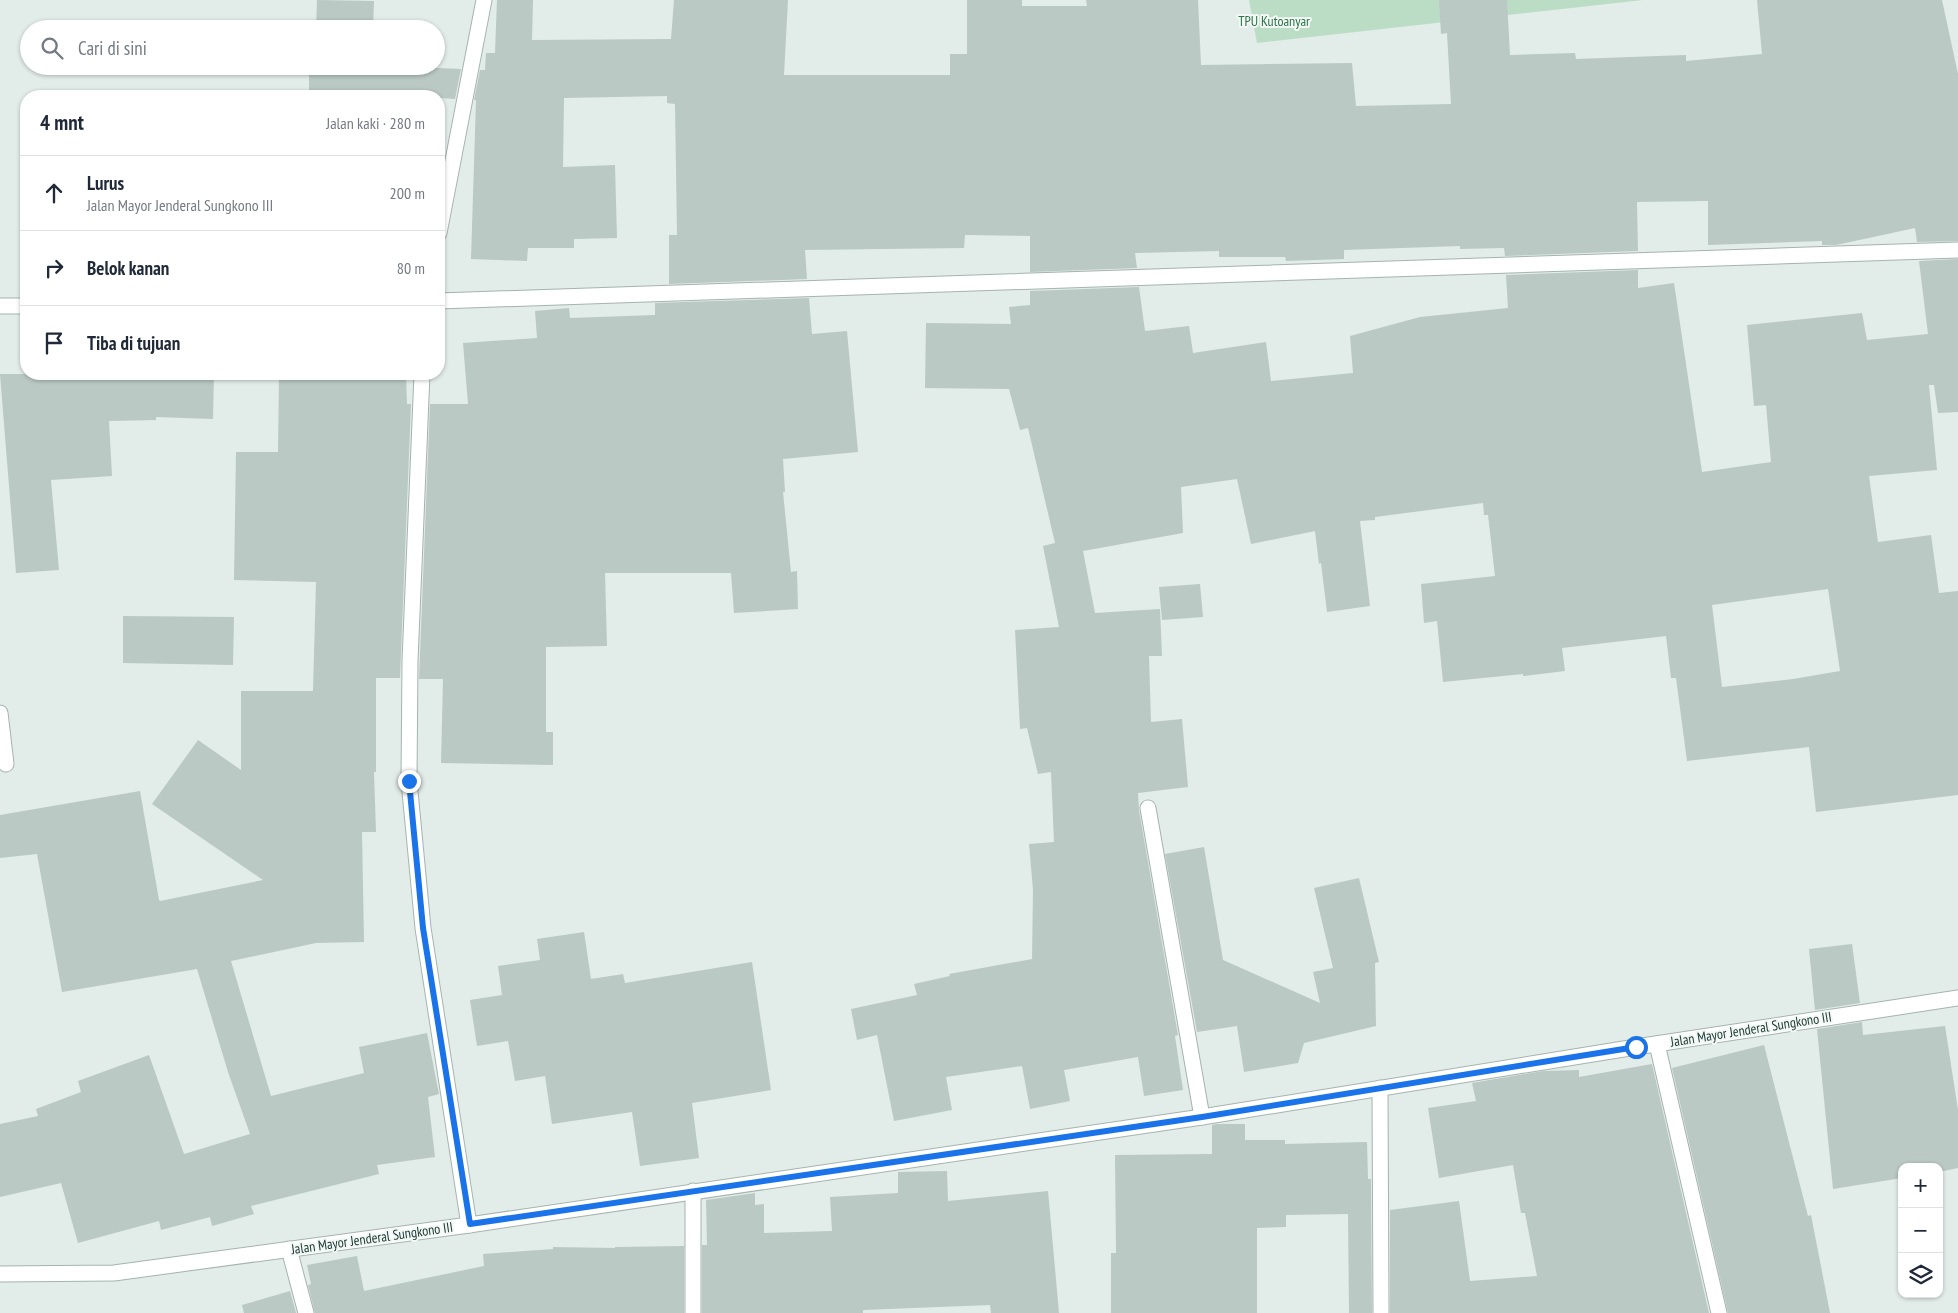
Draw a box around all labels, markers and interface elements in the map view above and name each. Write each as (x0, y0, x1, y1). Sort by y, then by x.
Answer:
park label: TPU Kutoanyar (1238, 12, 1310, 30)
search box (20, 20, 445, 75)
icon: search (38, 34, 66, 62)
text: Cari di sini (78, 36, 147, 60)
text: 4 mnt (40, 109, 84, 136)
text: Jalan kaki · 280 m (326, 113, 425, 133)
text: Lurus (87, 171, 124, 195)
icon: ahead (40, 179, 68, 207)
text: 200 m (390, 183, 425, 203)
text: Jalan Mayor Jenderal Sungkono III (87, 195, 273, 215)
icon: right (40, 254, 68, 282)
text: Belok kanan (87, 256, 169, 280)
text: 80 m (397, 258, 425, 278)
icon: arrive (40, 329, 68, 357)
text: Tiba di tujuan (87, 331, 180, 355)
route end (398, 770, 421, 793)
street label: Jalan Mayor Jenderal Sungkono III (1668, 1007, 1833, 1051)
route start (1625, 1036, 1648, 1059)
map controls (1898, 1163, 1943, 1298)
button: + (1898, 1163, 1943, 1208)
button: − (1898, 1208, 1943, 1253)
street label: Jalan Mayor Jenderal Sungkono III (289, 1218, 454, 1258)
button: layers (1898, 1253, 1943, 1298)

